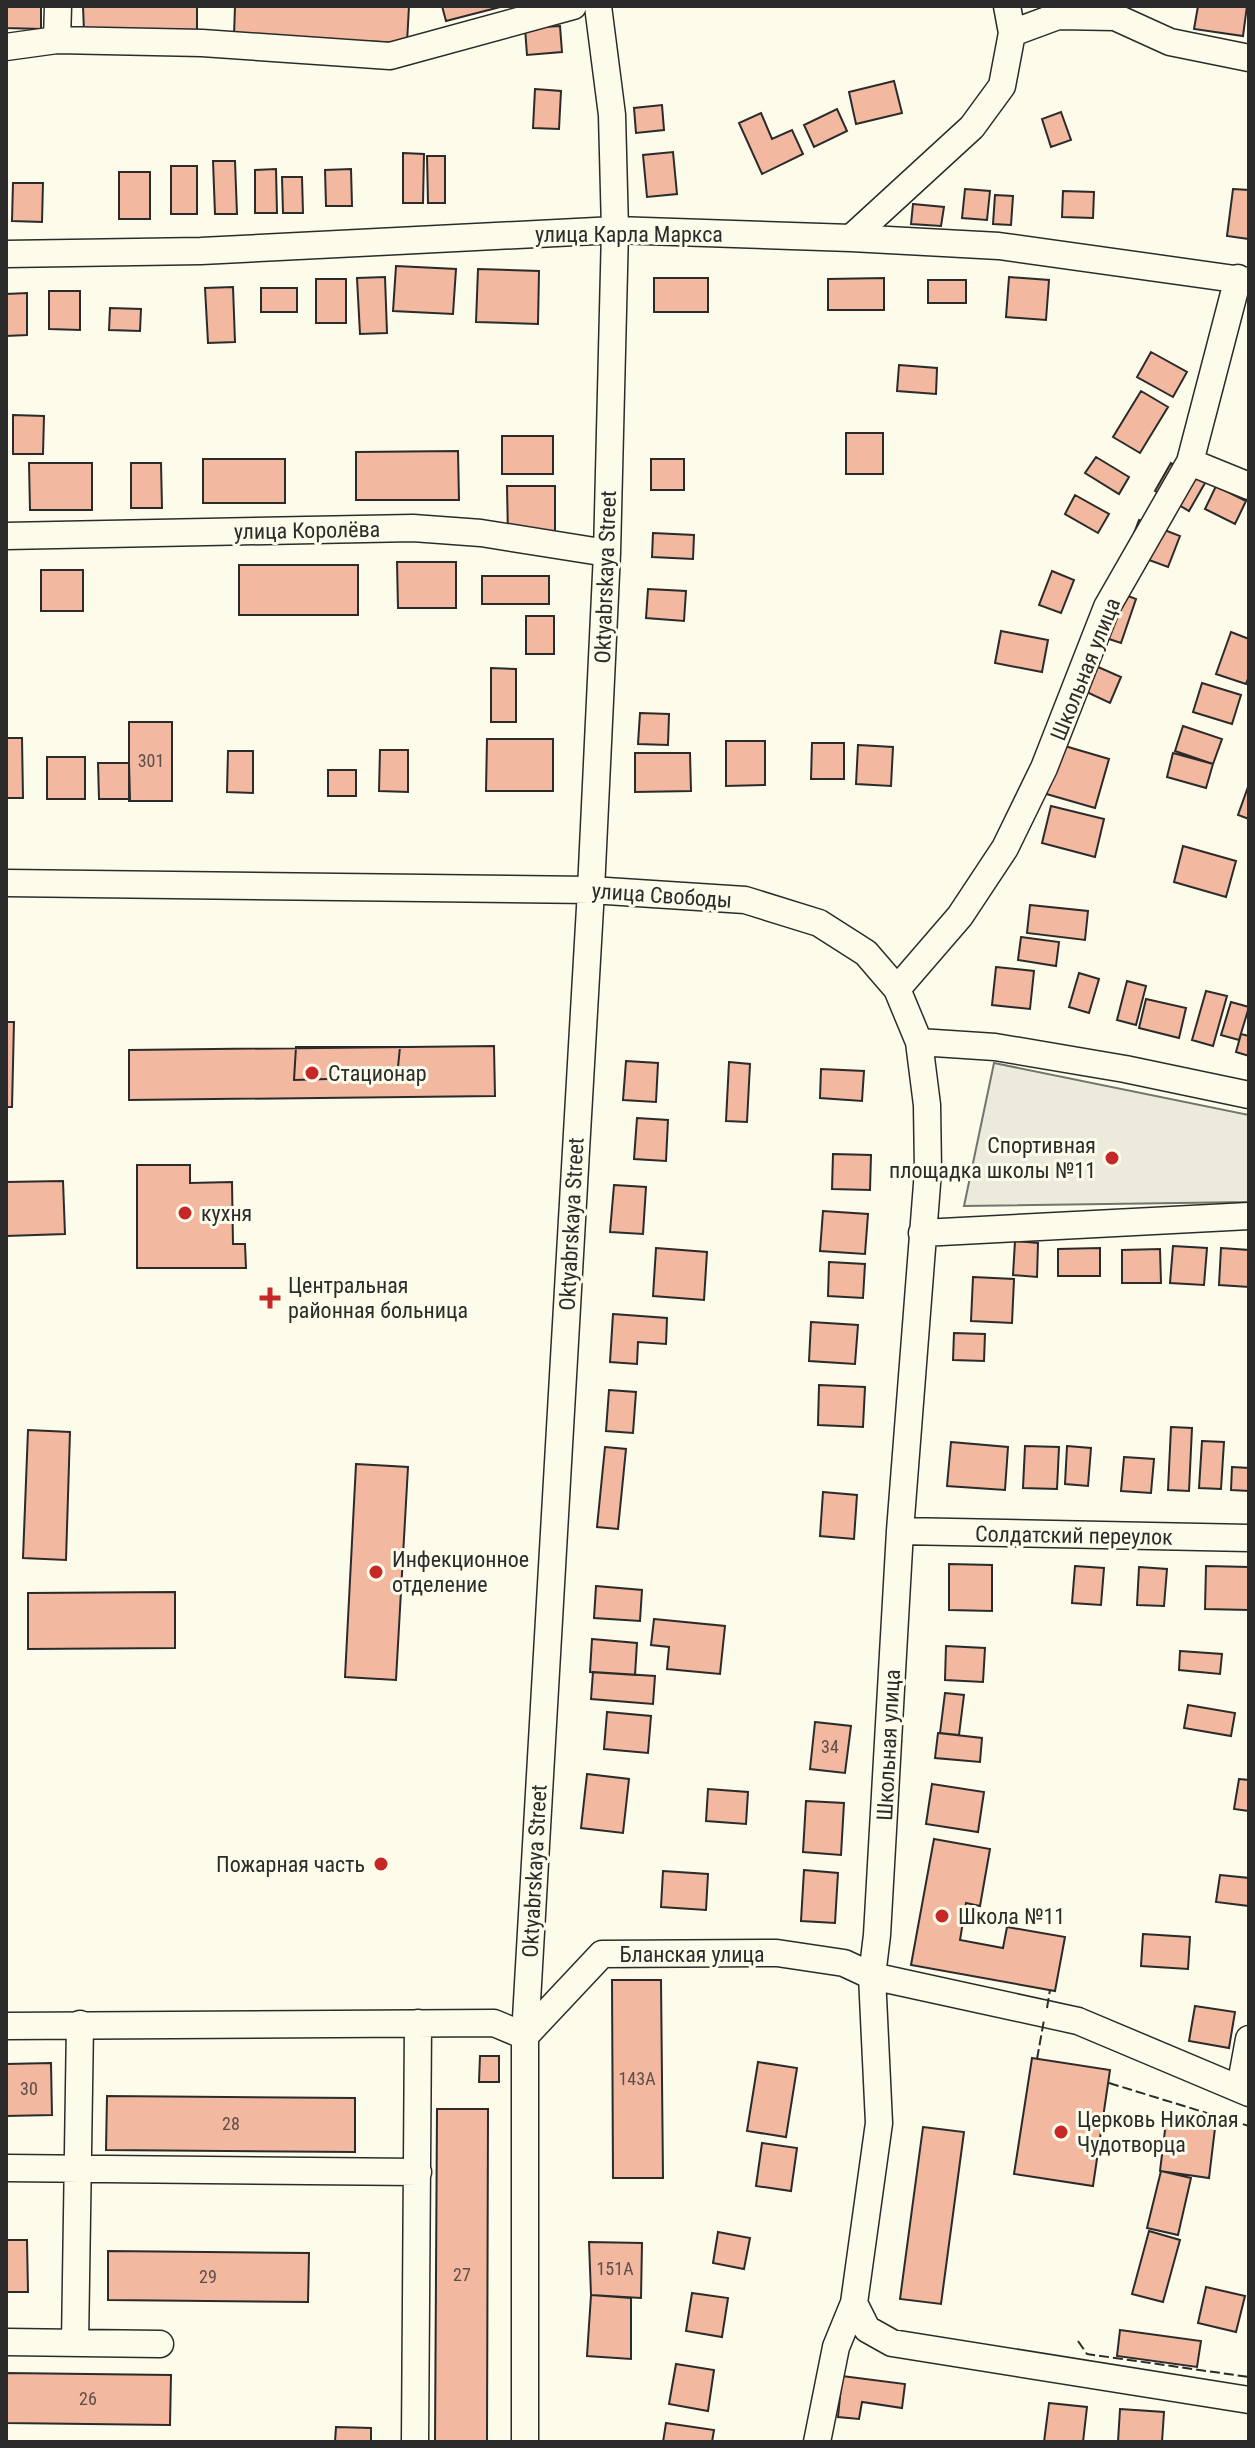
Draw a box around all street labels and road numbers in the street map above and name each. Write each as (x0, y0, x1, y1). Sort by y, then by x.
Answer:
street label: улица Карла Маркса (535, 222, 723, 247)
street label: Oktyabrskaya Street (590, 490, 621, 664)
street label: улица Королёва (234, 517, 380, 544)
street label: Школьная улица (1045, 594, 1125, 744)
street label: улица Свободы (591, 878, 733, 913)
street label: Oktyabrskaya Street (554, 1137, 589, 1311)
street label: Солдатский переулок (975, 1521, 1173, 1550)
street label: Школьная улица (872, 1669, 905, 1821)
street label: Oktyabrskaya Street (517, 1784, 552, 1958)
street label: Бланская улица (619, 1942, 765, 1967)

